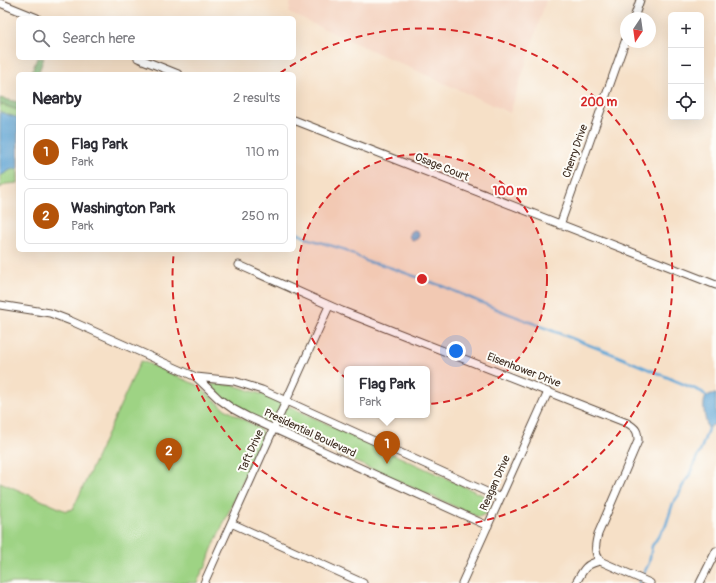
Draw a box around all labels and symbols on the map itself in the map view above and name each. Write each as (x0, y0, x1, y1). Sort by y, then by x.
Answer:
north arrow (620, 12, 656, 48)
text: 200 m (581, 95, 618, 110)
street label: Cherry Drive (560, 122, 590, 179)
street label: Osage Court (413, 150, 471, 184)
text: 100 m (493, 184, 528, 199)
centre of rings (415, 272, 429, 286)
your location (446, 341, 466, 361)
street label: Eisenhower Drive (485, 350, 563, 390)
street label: Presidential Boulevard (262, 406, 358, 460)
street label: Taft Drive (236, 427, 266, 474)
pin: 1 (374, 431, 400, 464)
pin: 2 (156, 438, 182, 471)
street label: Reagan Drive (477, 453, 513, 513)

